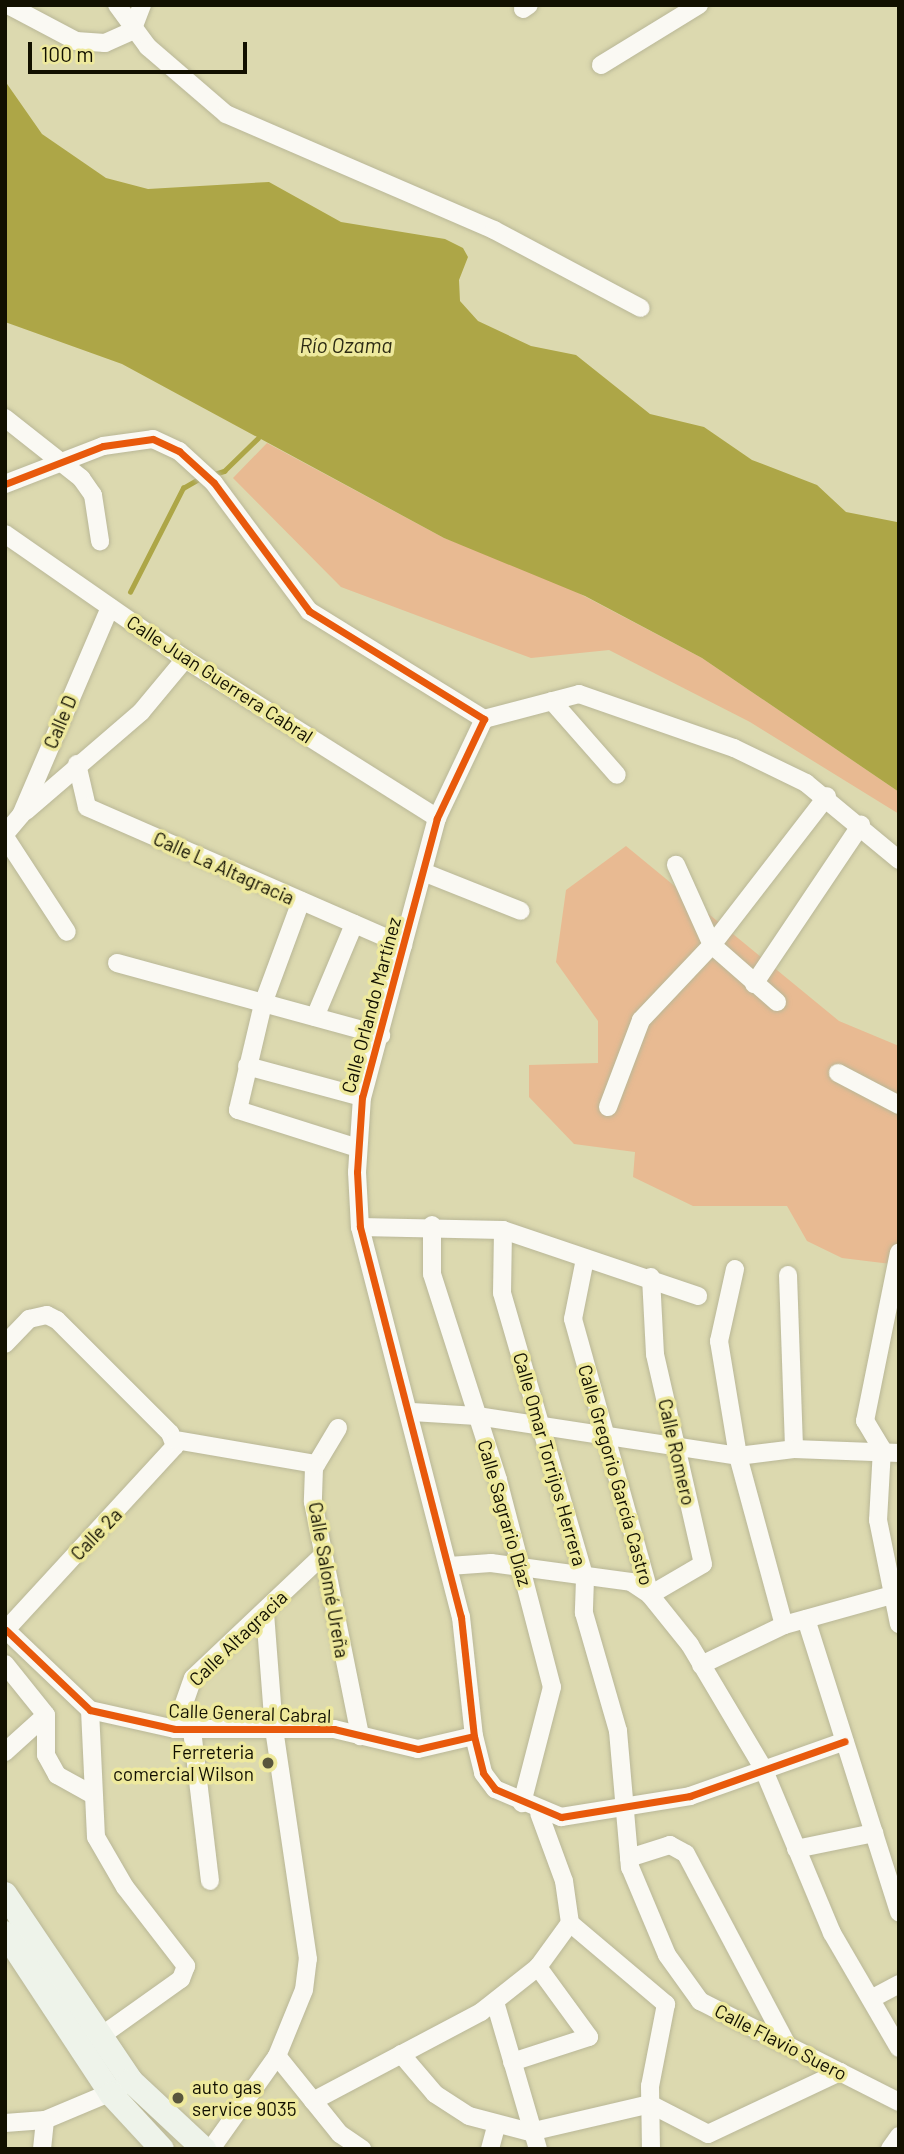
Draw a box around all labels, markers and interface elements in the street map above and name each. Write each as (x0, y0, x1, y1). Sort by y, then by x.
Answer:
scale bar (32, 28, 250, 72)
text: 100 m (41, 41, 94, 66)
water label: Río Ozama (300, 332, 392, 358)
street label: Calle Juan Guerrera Cabral (123, 610, 317, 748)
street label: Calle D (39, 692, 81, 752)
street label: Calle La Altagracia (150, 827, 298, 909)
street label: Calle Orlando Martínez (337, 914, 405, 1096)
street label: Calle Omar Torrijos Herrera (509, 1350, 591, 1568)
street label: Calle Gregorio García Castro (574, 1362, 658, 1588)
street label: Calle Romero (654, 1397, 700, 1507)
street label: Calle Sagrario Díaz (473, 1437, 537, 1589)
street label: Calle Salomé Ureña (304, 1500, 354, 1660)
street label: Calle 2a (66, 1503, 126, 1565)
street label: Calle Altagracia (184, 1586, 292, 1690)
street label: Calle General Cabral (168, 1699, 332, 1727)
place label: Ferreteria comercial Wilson (113, 1741, 254, 1785)
marker: Ferreteria comercial Wilson (260, 1755, 276, 1771)
street label: Calle Flavio Suero (711, 1999, 851, 2085)
place label: auto gas service 9035 (192, 2076, 297, 2120)
marker: auto gas service 9035 (170, 2090, 186, 2106)

